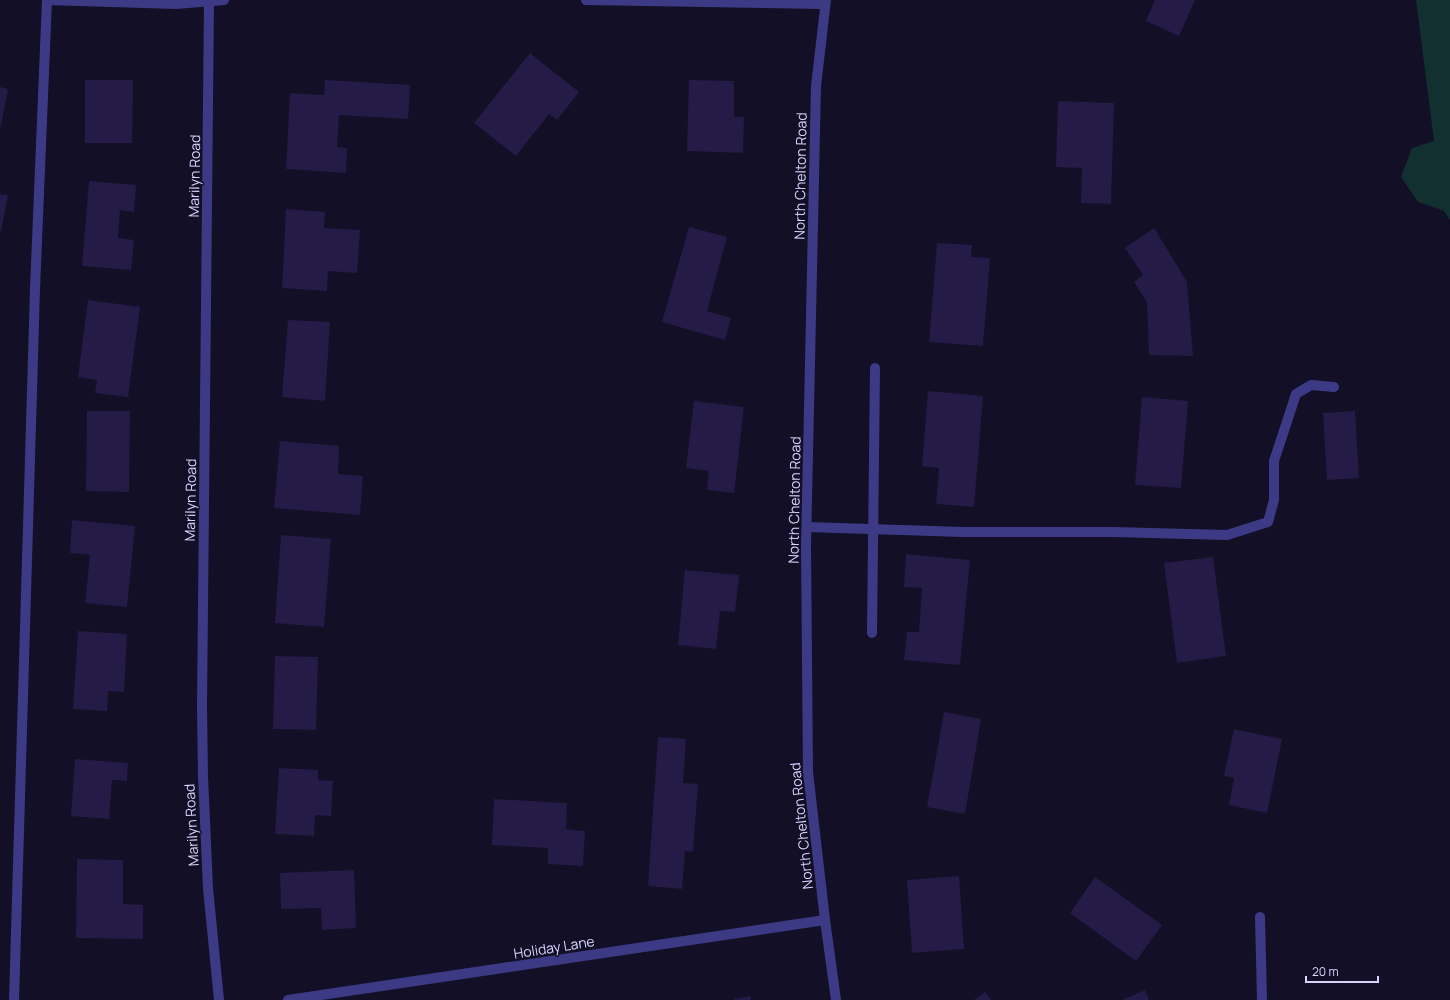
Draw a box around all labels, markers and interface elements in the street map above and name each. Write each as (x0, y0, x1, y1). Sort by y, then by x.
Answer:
street label: North Chelton Road (789, 112, 811, 240)
street label: Marilyn Road (184, 134, 204, 218)
street label: North Chelton Road (783, 436, 805, 564)
street label: Marilyn Road (180, 458, 200, 542)
street label: North Chelton Road (785, 762, 817, 890)
street label: Marilyn Road (179, 783, 203, 867)
street label: Holiday Lane (512, 931, 596, 963)
scale bar (1306, 958, 1378, 984)
text: 20 m (1312, 963, 1339, 980)

